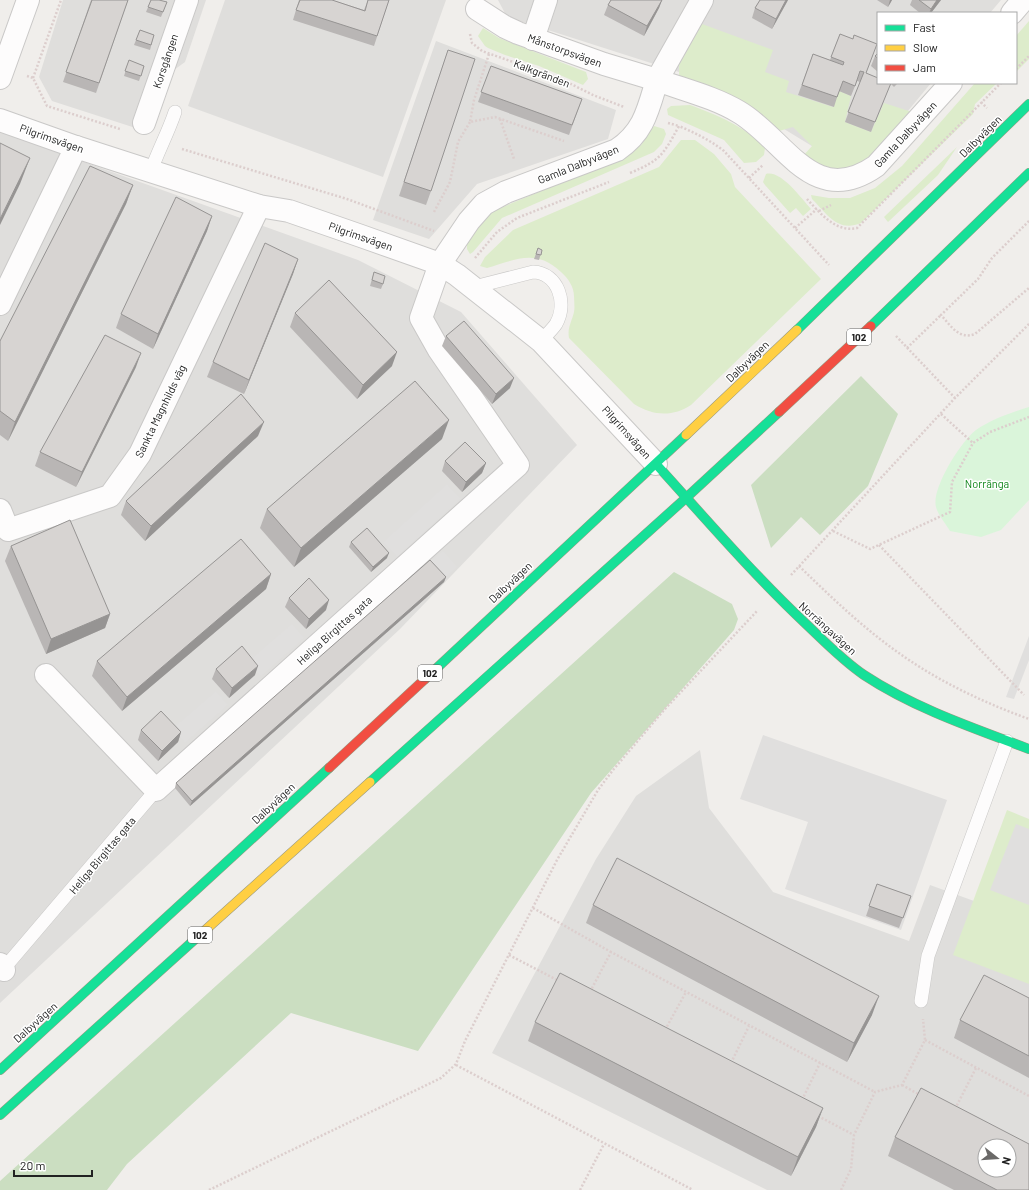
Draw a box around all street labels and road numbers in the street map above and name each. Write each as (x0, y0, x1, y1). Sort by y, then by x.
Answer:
street label: Månstorpsvägen (526, 31, 604, 69)
street label: Korsgången (150, 32, 180, 90)
street label: Kalkgränden (512, 56, 572, 90)
street label: Gamla Dalbyvägen (871, 98, 939, 170)
street label: Dalbyvägen (956, 112, 1004, 160)
street label: Pilgrimsvägen (18, 121, 86, 155)
street label: Gamla Dalbyvägen (536, 142, 620, 186)
street label: Pilgrimsvägen (327, 219, 395, 253)
road number: 102 (847, 329, 871, 345)
street label: Dalbyvägen (723, 337, 771, 385)
street label: Sankta Magnhilds väg (132, 362, 188, 460)
street label: Pilgrimsvägen (600, 403, 654, 461)
street label: Dalbyvägen (486, 559, 534, 605)
street label: Heliga Birgittas gata (294, 593, 374, 667)
street label: Norrängavägen (797, 599, 859, 657)
road number: 102 (418, 665, 442, 681)
street label: Dalbyvägen (249, 780, 297, 826)
street label: Heliga Birgittas gata (66, 814, 138, 896)
road number: 102 (188, 927, 212, 943)
street label: Dalbyvägen (10, 999, 60, 1045)

